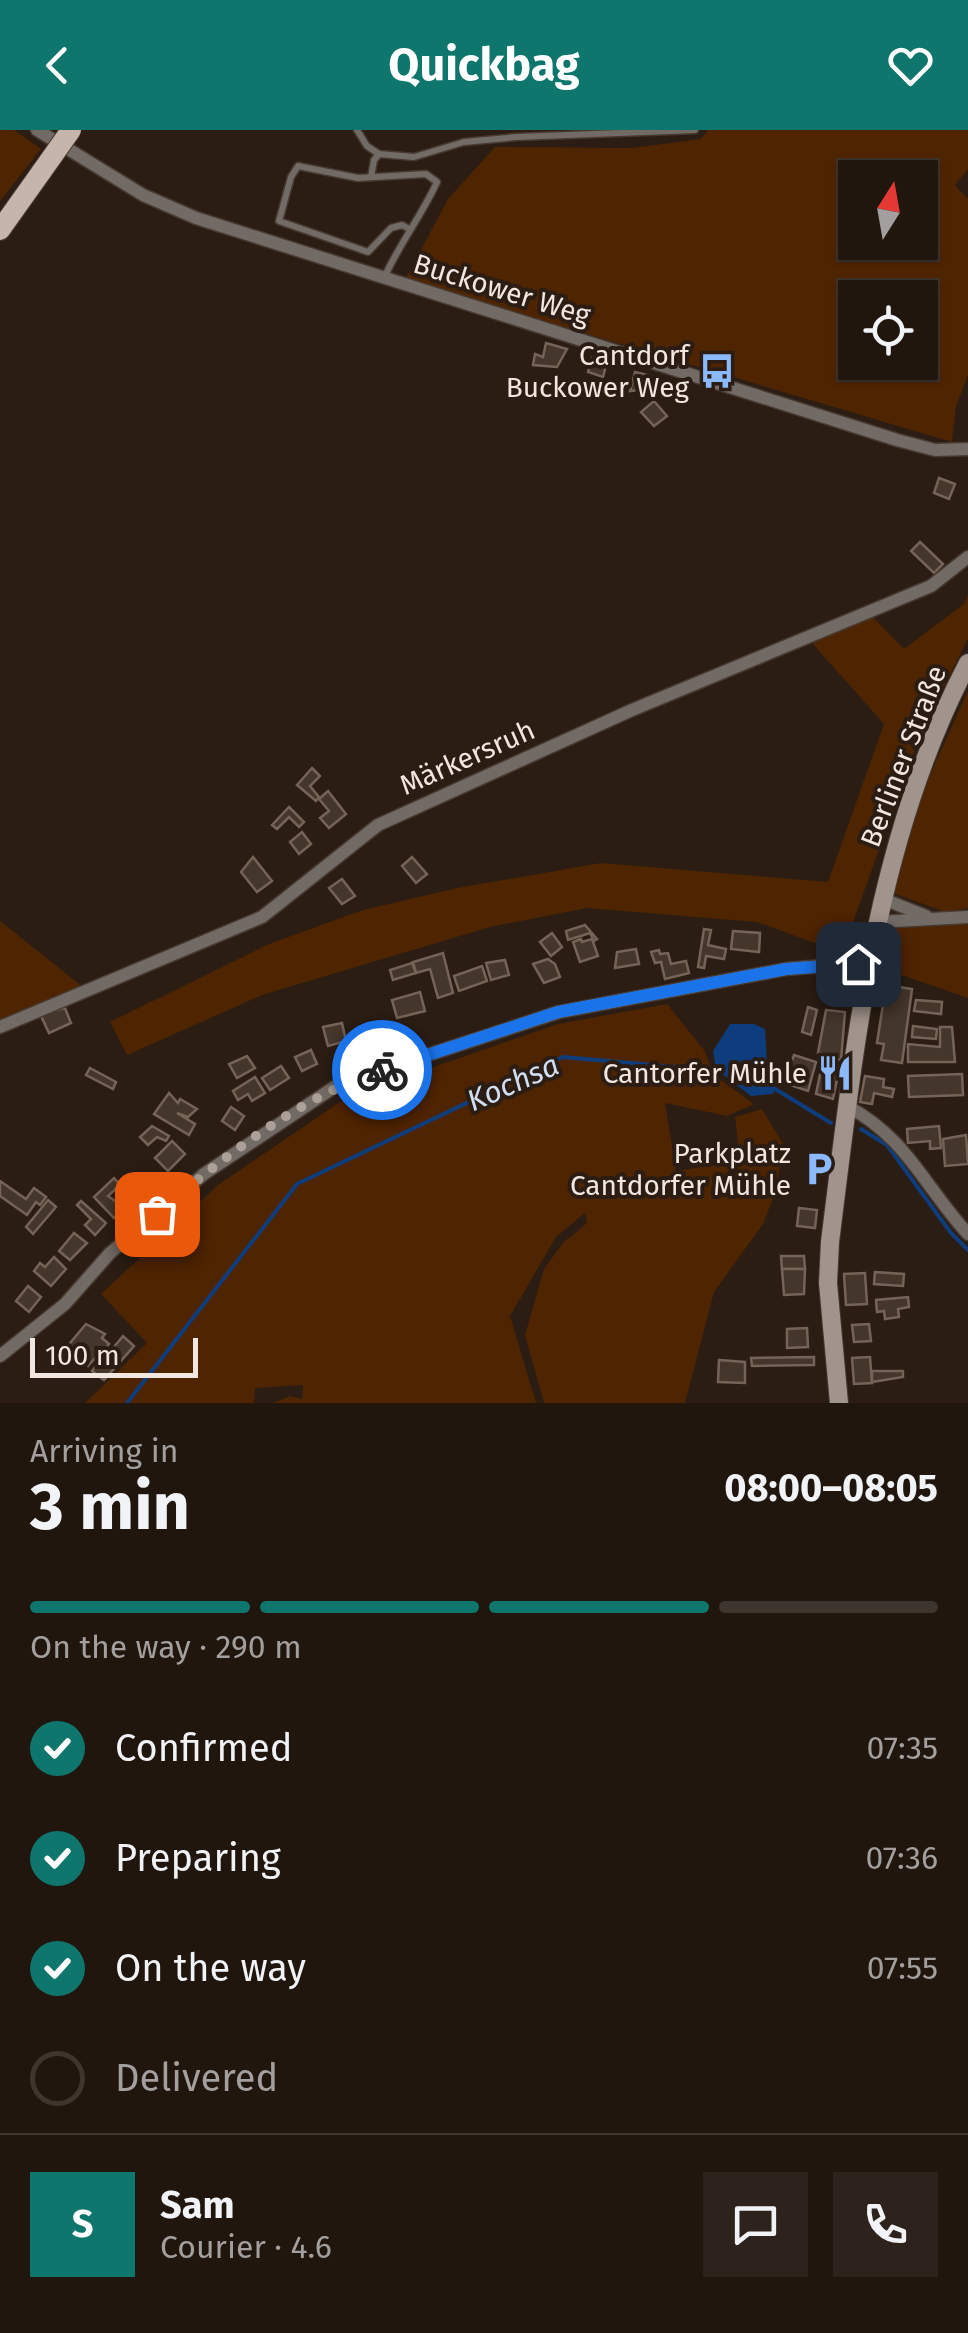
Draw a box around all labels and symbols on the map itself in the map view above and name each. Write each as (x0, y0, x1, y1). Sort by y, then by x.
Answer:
north arrow (838, 160, 938, 260)
street label: Buckower Weg (409, 247, 595, 332)
place label: Cantdorf Buckower Weg (506, 339, 692, 404)
bus stop icon: Cantdorf Buckower Weg (698, 352, 736, 390)
street label: Berliner Straße (854, 661, 953, 851)
street label: Märkersruh (395, 713, 540, 802)
pin (816, 922, 901, 1007)
courier (332, 1020, 432, 1120)
water label: Kochsa (461, 1047, 565, 1119)
restaurant icon: Cantorfer Mühle (816, 1054, 854, 1092)
place label: Cantorfer Mühle (603, 1057, 807, 1090)
place label: Parkplatz Cantdorfer Mühle (570, 1137, 791, 1202)
parking icon: Parkplatz Cantdorfer Mühle (800, 1150, 838, 1188)
pin (115, 1172, 200, 1257)
scale bar (30, 1333, 198, 1378)

